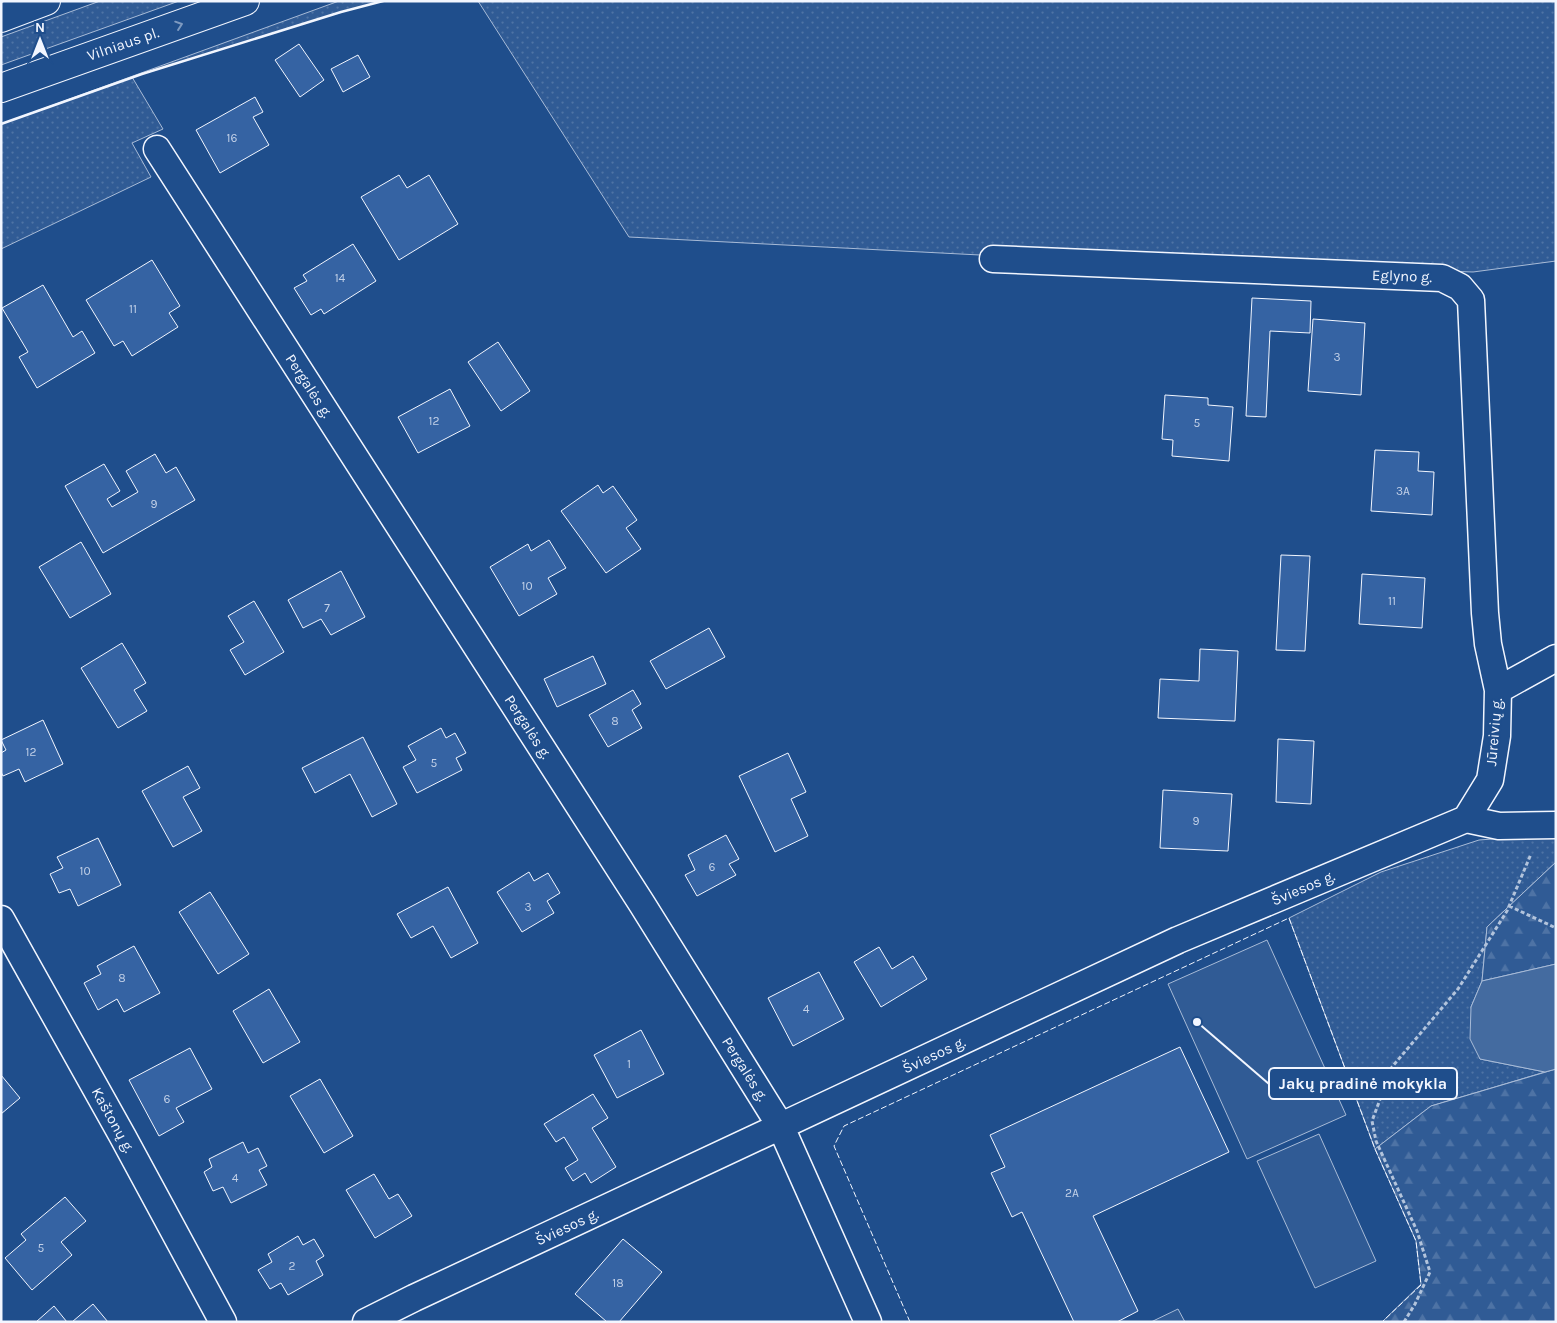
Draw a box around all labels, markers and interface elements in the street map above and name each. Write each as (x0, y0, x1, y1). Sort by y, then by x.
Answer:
north arrow (15, 15, 65, 65)
text: N (35, 19, 45, 36)
one-way arrow (174, 21, 183, 31)
street label: Vilniaus pl. (85, 23, 162, 65)
house number: 16 (227, 131, 238, 145)
street label: Eglyno g. (1372, 266, 1433, 286)
house number: 14 (335, 271, 346, 285)
house number: 11 (129, 302, 137, 316)
house number: 3 (1333, 350, 1341, 364)
street label: Pergalės g. (282, 351, 336, 422)
house number: 12 (429, 414, 440, 428)
house number: 5 (1194, 416, 1201, 430)
house number: 3A (1396, 484, 1410, 498)
house number: 9 (151, 497, 158, 511)
house number: 10 (521, 579, 533, 593)
house number: 11 (1388, 594, 1396, 608)
house number: 7 (324, 601, 330, 615)
street label: Pergalės g. (501, 692, 555, 763)
street label: Jūreivių g. (1482, 697, 1506, 767)
house number: 8 (611, 714, 619, 728)
house number: 12 (26, 745, 37, 759)
house number: 5 (431, 756, 438, 770)
house number: 9 (1193, 814, 1200, 828)
house number: 6 (709, 860, 716, 874)
house number: 10 (79, 864, 91, 878)
street label: Šviesos g. (1268, 866, 1338, 909)
house number: 3 (524, 900, 532, 914)
house number: 8 (118, 971, 126, 985)
house number: 4 (803, 1002, 810, 1016)
street label: Šviesos g. (900, 1032, 969, 1077)
street label: Pergalės g. (718, 1034, 772, 1105)
house number: 1 (627, 1057, 631, 1071)
callout: Jakų pradinė mokykla (1269, 1068, 1457, 1099)
text: Jakų pradinė mokykla (1279, 1074, 1447, 1093)
street label: Kaštonų g. (88, 1084, 138, 1156)
house number: 6 (164, 1092, 171, 1106)
house number: 4 (232, 1171, 239, 1185)
house number: 2A (1065, 1186, 1079, 1200)
street label: Šviesos g. (533, 1204, 602, 1249)
house number: 5 (38, 1241, 45, 1255)
house number: 2 (289, 1259, 296, 1273)
house number: 18 (612, 1276, 624, 1290)

